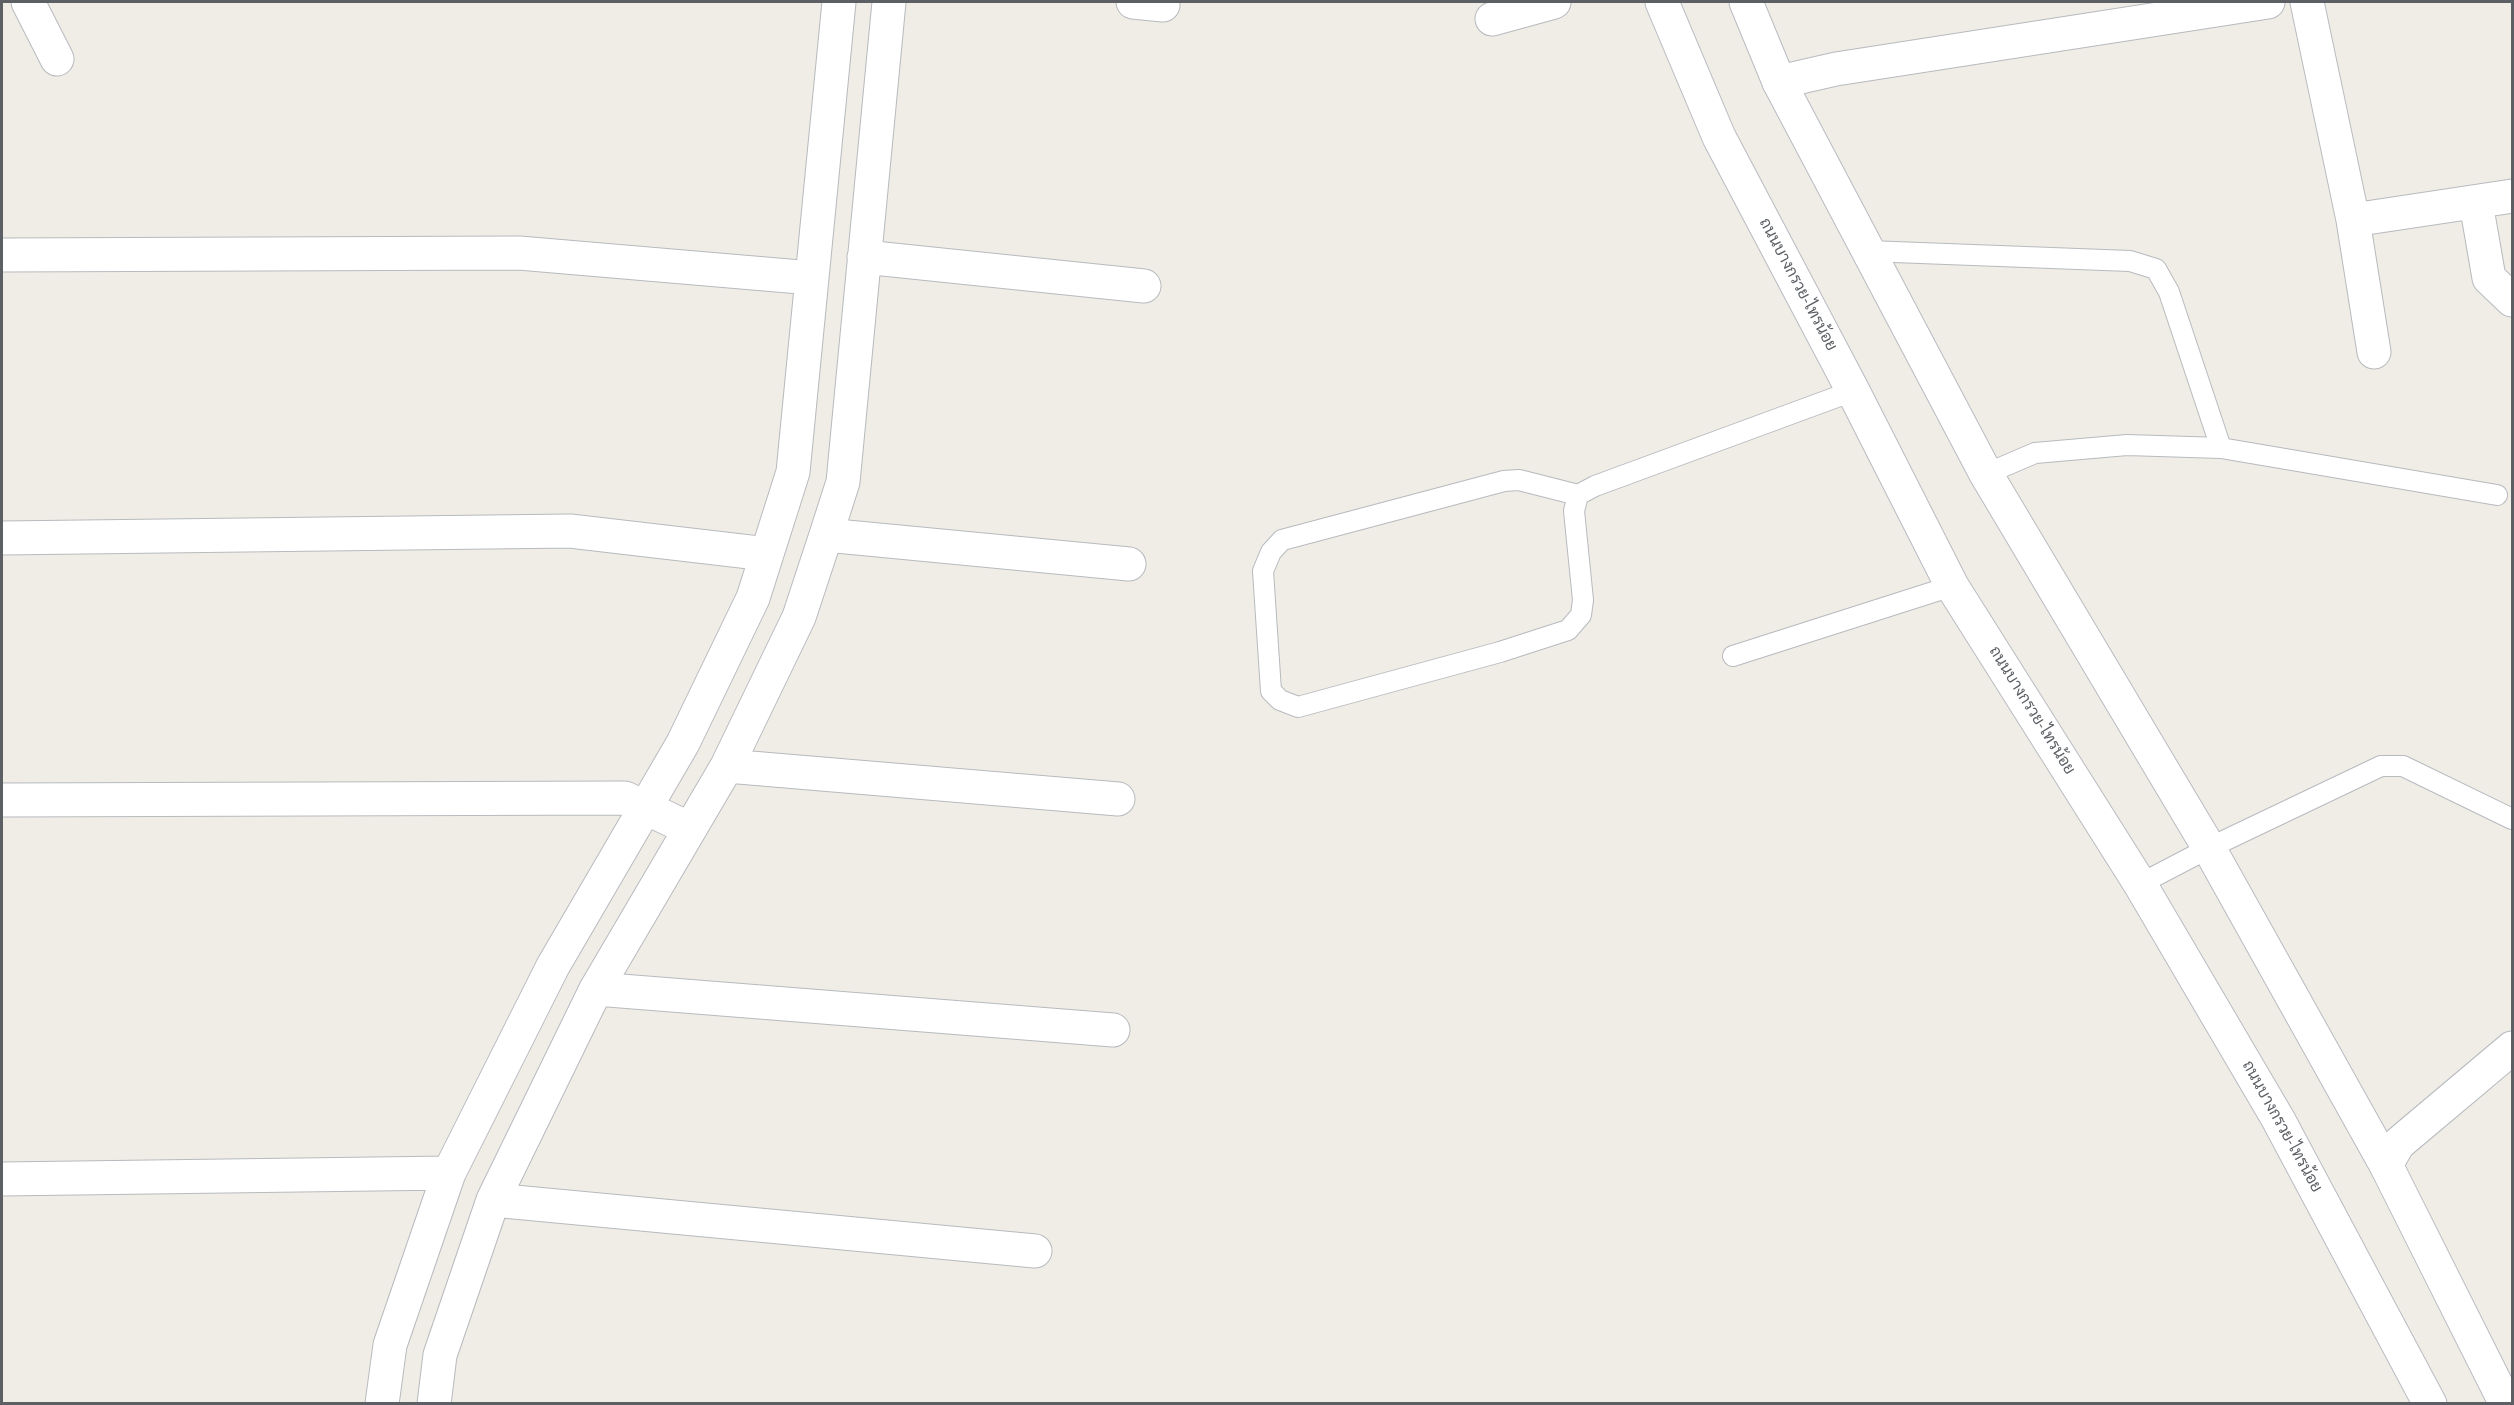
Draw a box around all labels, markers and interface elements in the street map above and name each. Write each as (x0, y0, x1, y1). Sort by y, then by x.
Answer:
street label: ถนนบางกรวย-ไทรน้อย (1754, 215, 1840, 355)
street label: ถนนบางกรวย-ไทรน้อย (1984, 643, 2078, 779)
street label: ถนนบางกรวย-ไทรน้อย (2237, 1058, 2325, 1196)

